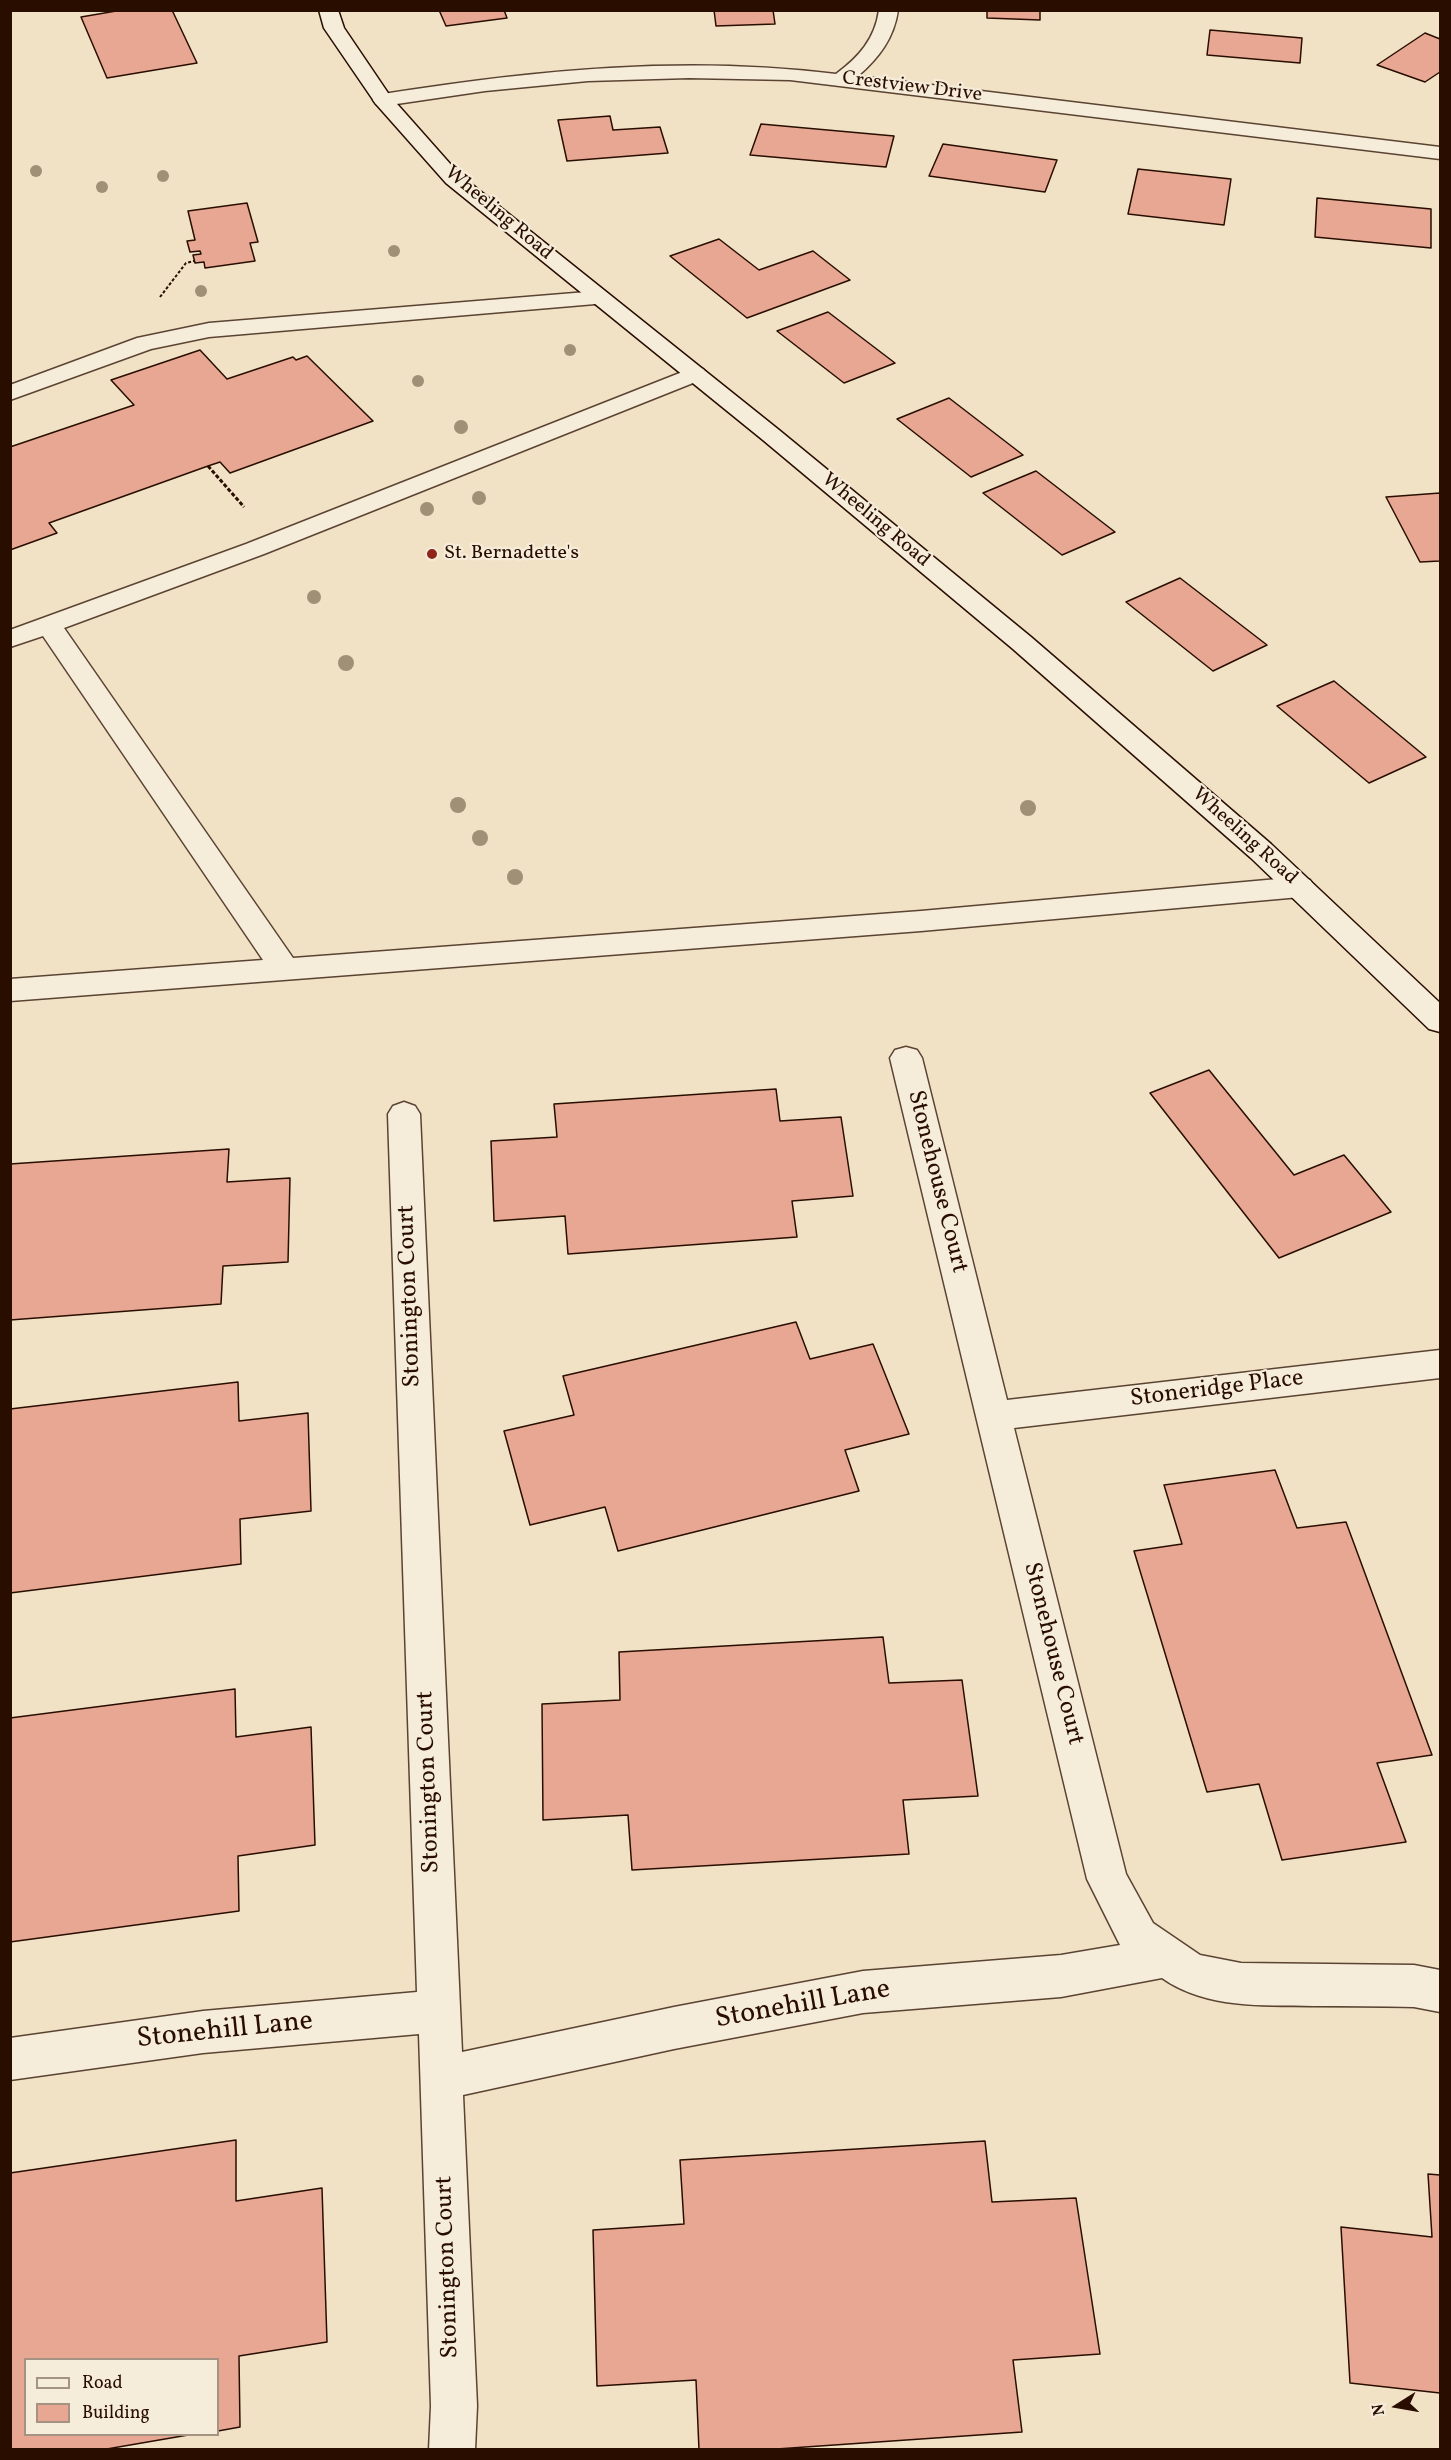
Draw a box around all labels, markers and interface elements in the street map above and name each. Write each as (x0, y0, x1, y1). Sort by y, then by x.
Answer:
street label: Crestview Drive (841, 68, 983, 108)
street label: Wheeling Road (439, 162, 557, 266)
street label: Wheeling Road (816, 469, 934, 573)
place label: St. Bernadette's (444, 542, 579, 566)
marker: St. Bernadette's (425, 547, 439, 561)
street label: Wheeling Road (1186, 783, 1302, 891)
street label: Stonehouse Court (899, 1088, 973, 1276)
street label: Stonington Court (393, 1204, 429, 1388)
street label: Stoneridge Place (1129, 1365, 1305, 1415)
street label: Stonehouse Court (1015, 1560, 1089, 1748)
street label: Stonington Court (412, 1690, 448, 1874)
street label: Stonehill Lane (713, 1974, 893, 2038)
street label: Stonehill Lane (135, 2006, 315, 2058)
street label: Stonington Court (431, 2175, 467, 2359)
legend (24, 2358, 219, 2436)
text: Road (82, 2371, 123, 2396)
north arrow (1367, 2376, 1427, 2436)
text: Building (82, 2401, 150, 2426)
text: N (1367, 2402, 1391, 2417)

